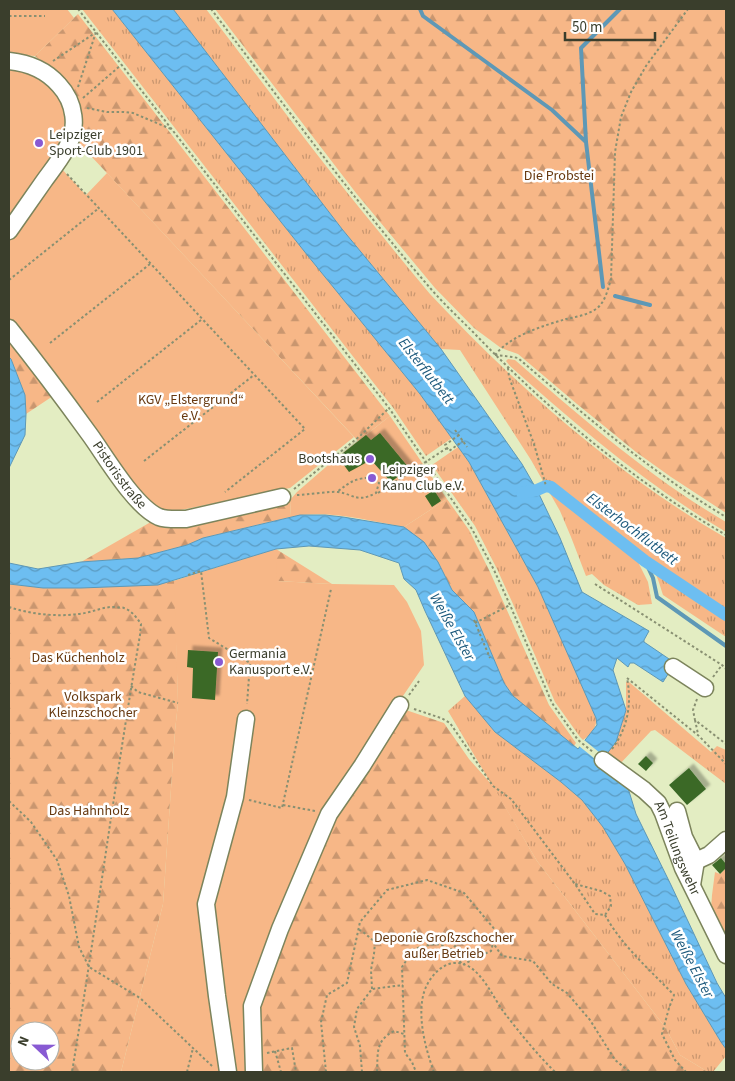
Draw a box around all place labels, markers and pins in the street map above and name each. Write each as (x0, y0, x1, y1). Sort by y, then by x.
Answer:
place label: Leipziger Sport-Club 1901 (49, 125, 143, 161)
marker: Leipziger Sport-Club 1901 (33, 137, 45, 149)
place label: Bootshaus (298, 449, 360, 469)
marker: Bootshaus (364, 453, 376, 465)
place label: Leipziger Kanu Club e.V. (382, 460, 464, 496)
marker: Leipziger Kanu Club e.V. (366, 472, 378, 484)
place label: Germania Kanusport e.V. (229, 644, 312, 680)
marker: Germania Kanusport e.V. (213, 656, 225, 668)

